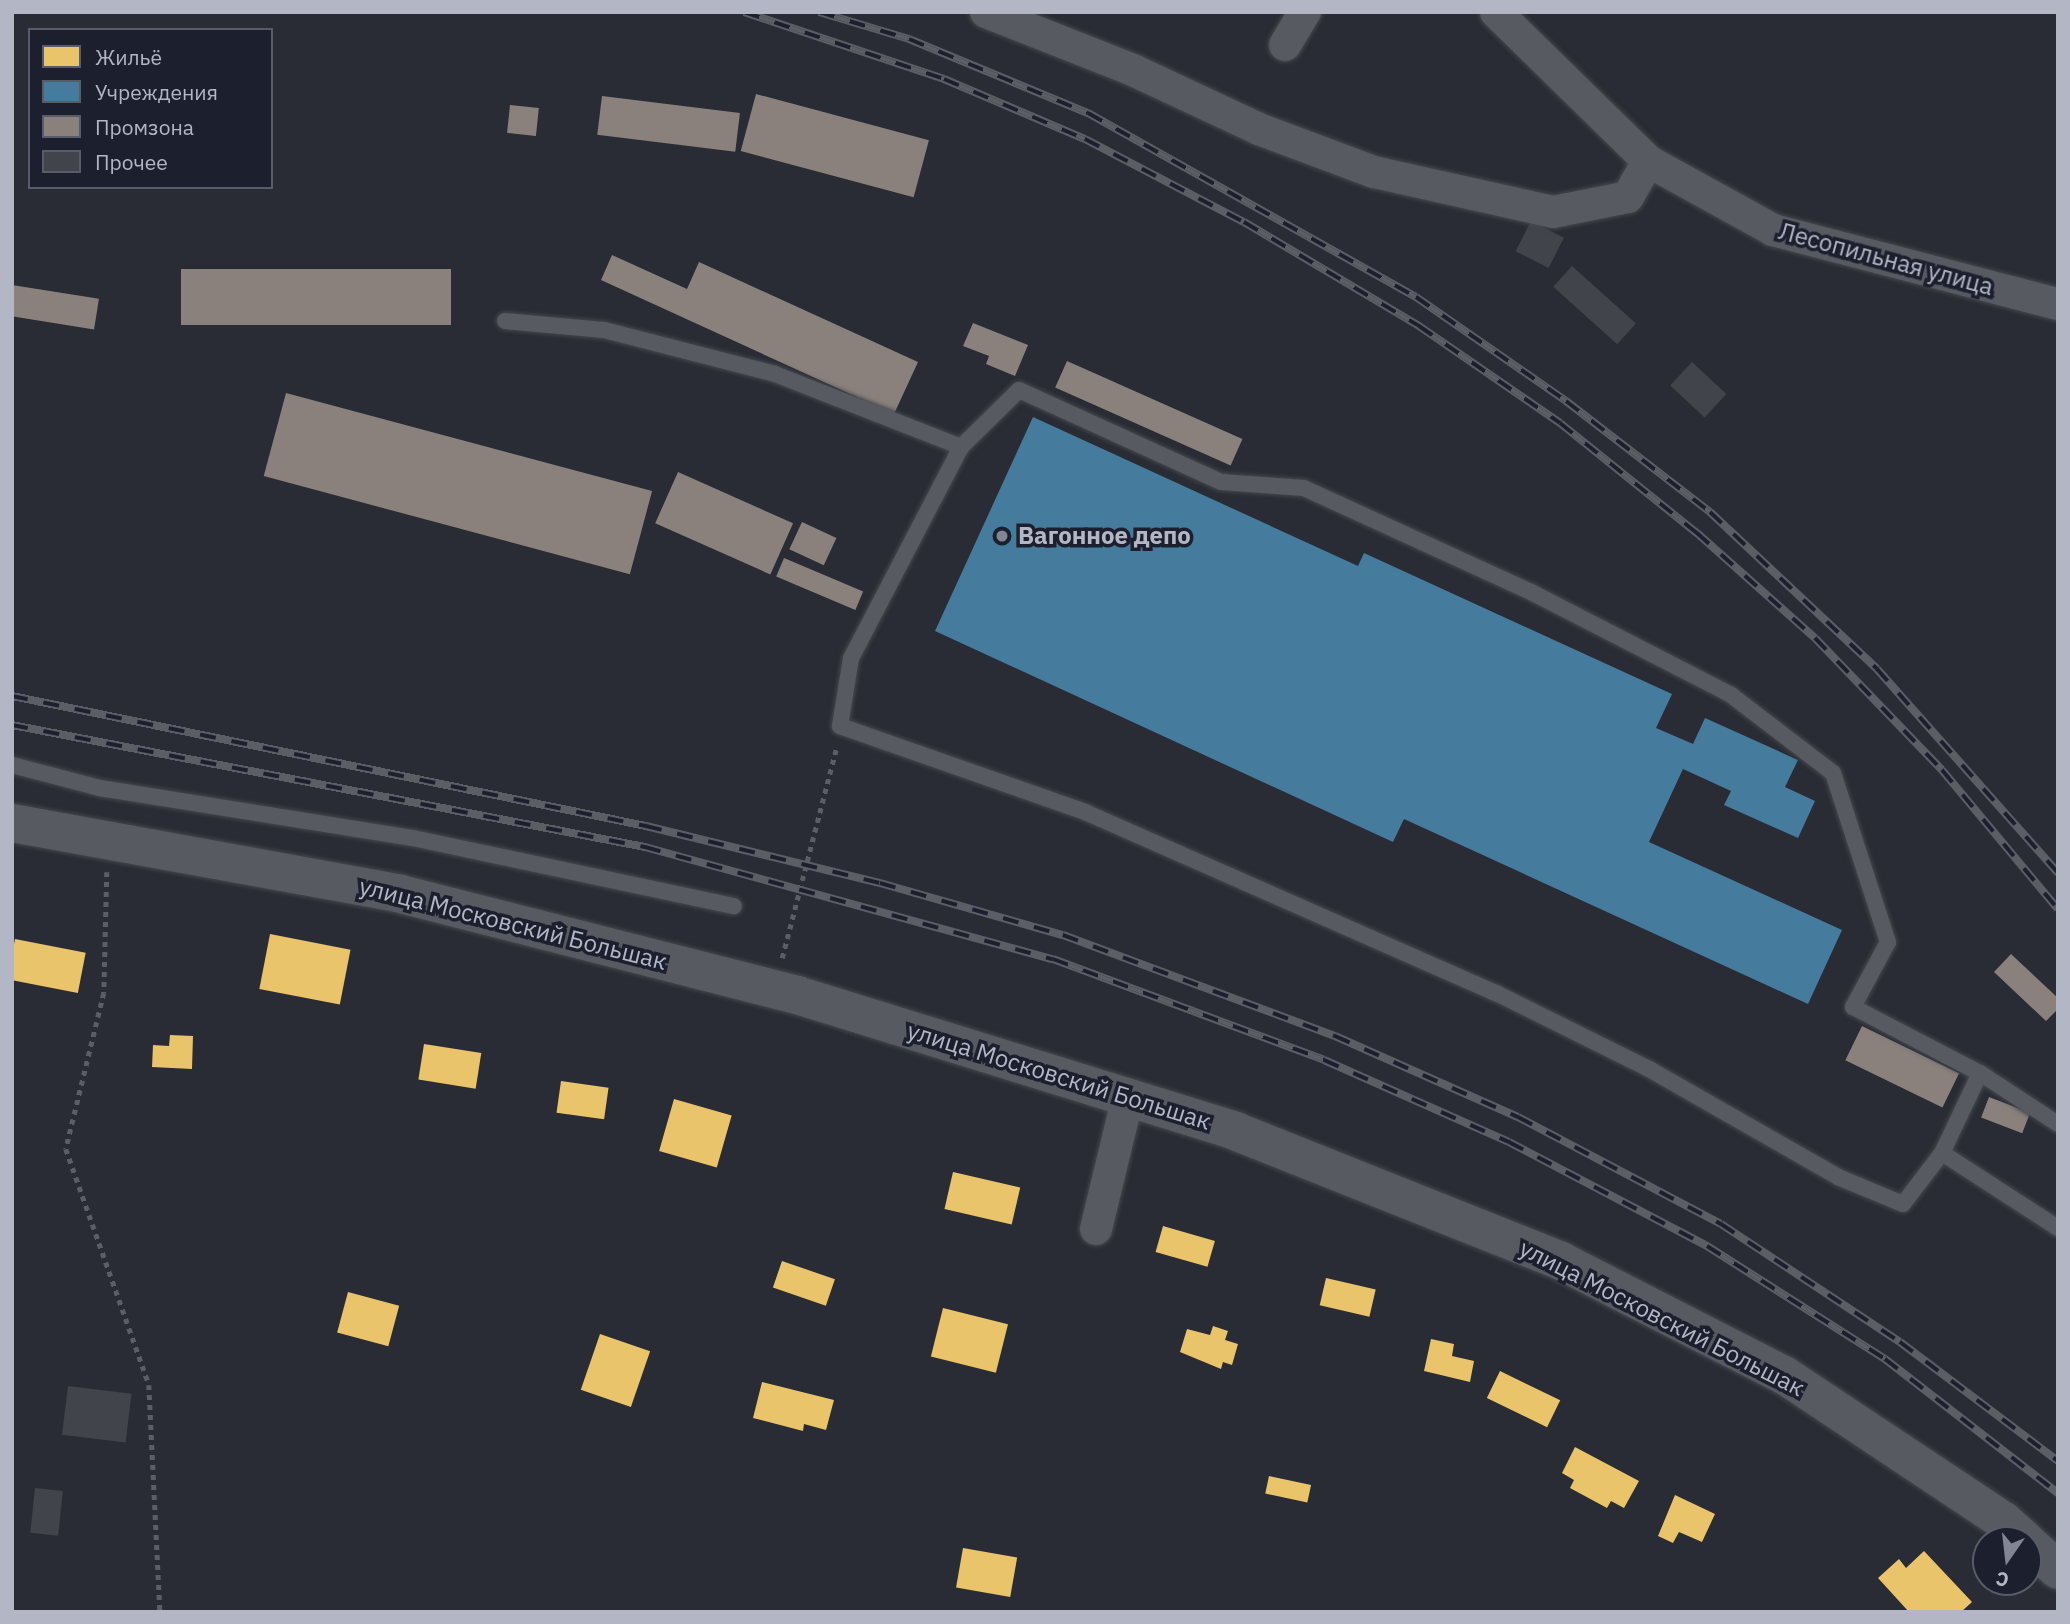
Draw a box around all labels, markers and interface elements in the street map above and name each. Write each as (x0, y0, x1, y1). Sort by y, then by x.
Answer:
legend (28, 28, 273, 189)
text: Жильё (95, 43, 162, 71)
text: Учреждения (95, 78, 218, 106)
text: Промзона (95, 113, 194, 141)
text: Прочее (95, 148, 168, 176)
street label: Лесопильная улица (1776, 217, 1996, 301)
place label: Вагонное депо (1018, 522, 1191, 550)
marker: Вагонное депо (992, 526, 1012, 546)
street label: улица Московский Большак (356, 872, 670, 976)
street label: улица Московский Большак (904, 1016, 1214, 1136)
street label: улица Московский Большак (1515, 1233, 1809, 1403)
north arrow (1972, 1526, 2042, 1596)
text: С (1993, 1566, 2011, 1593)

